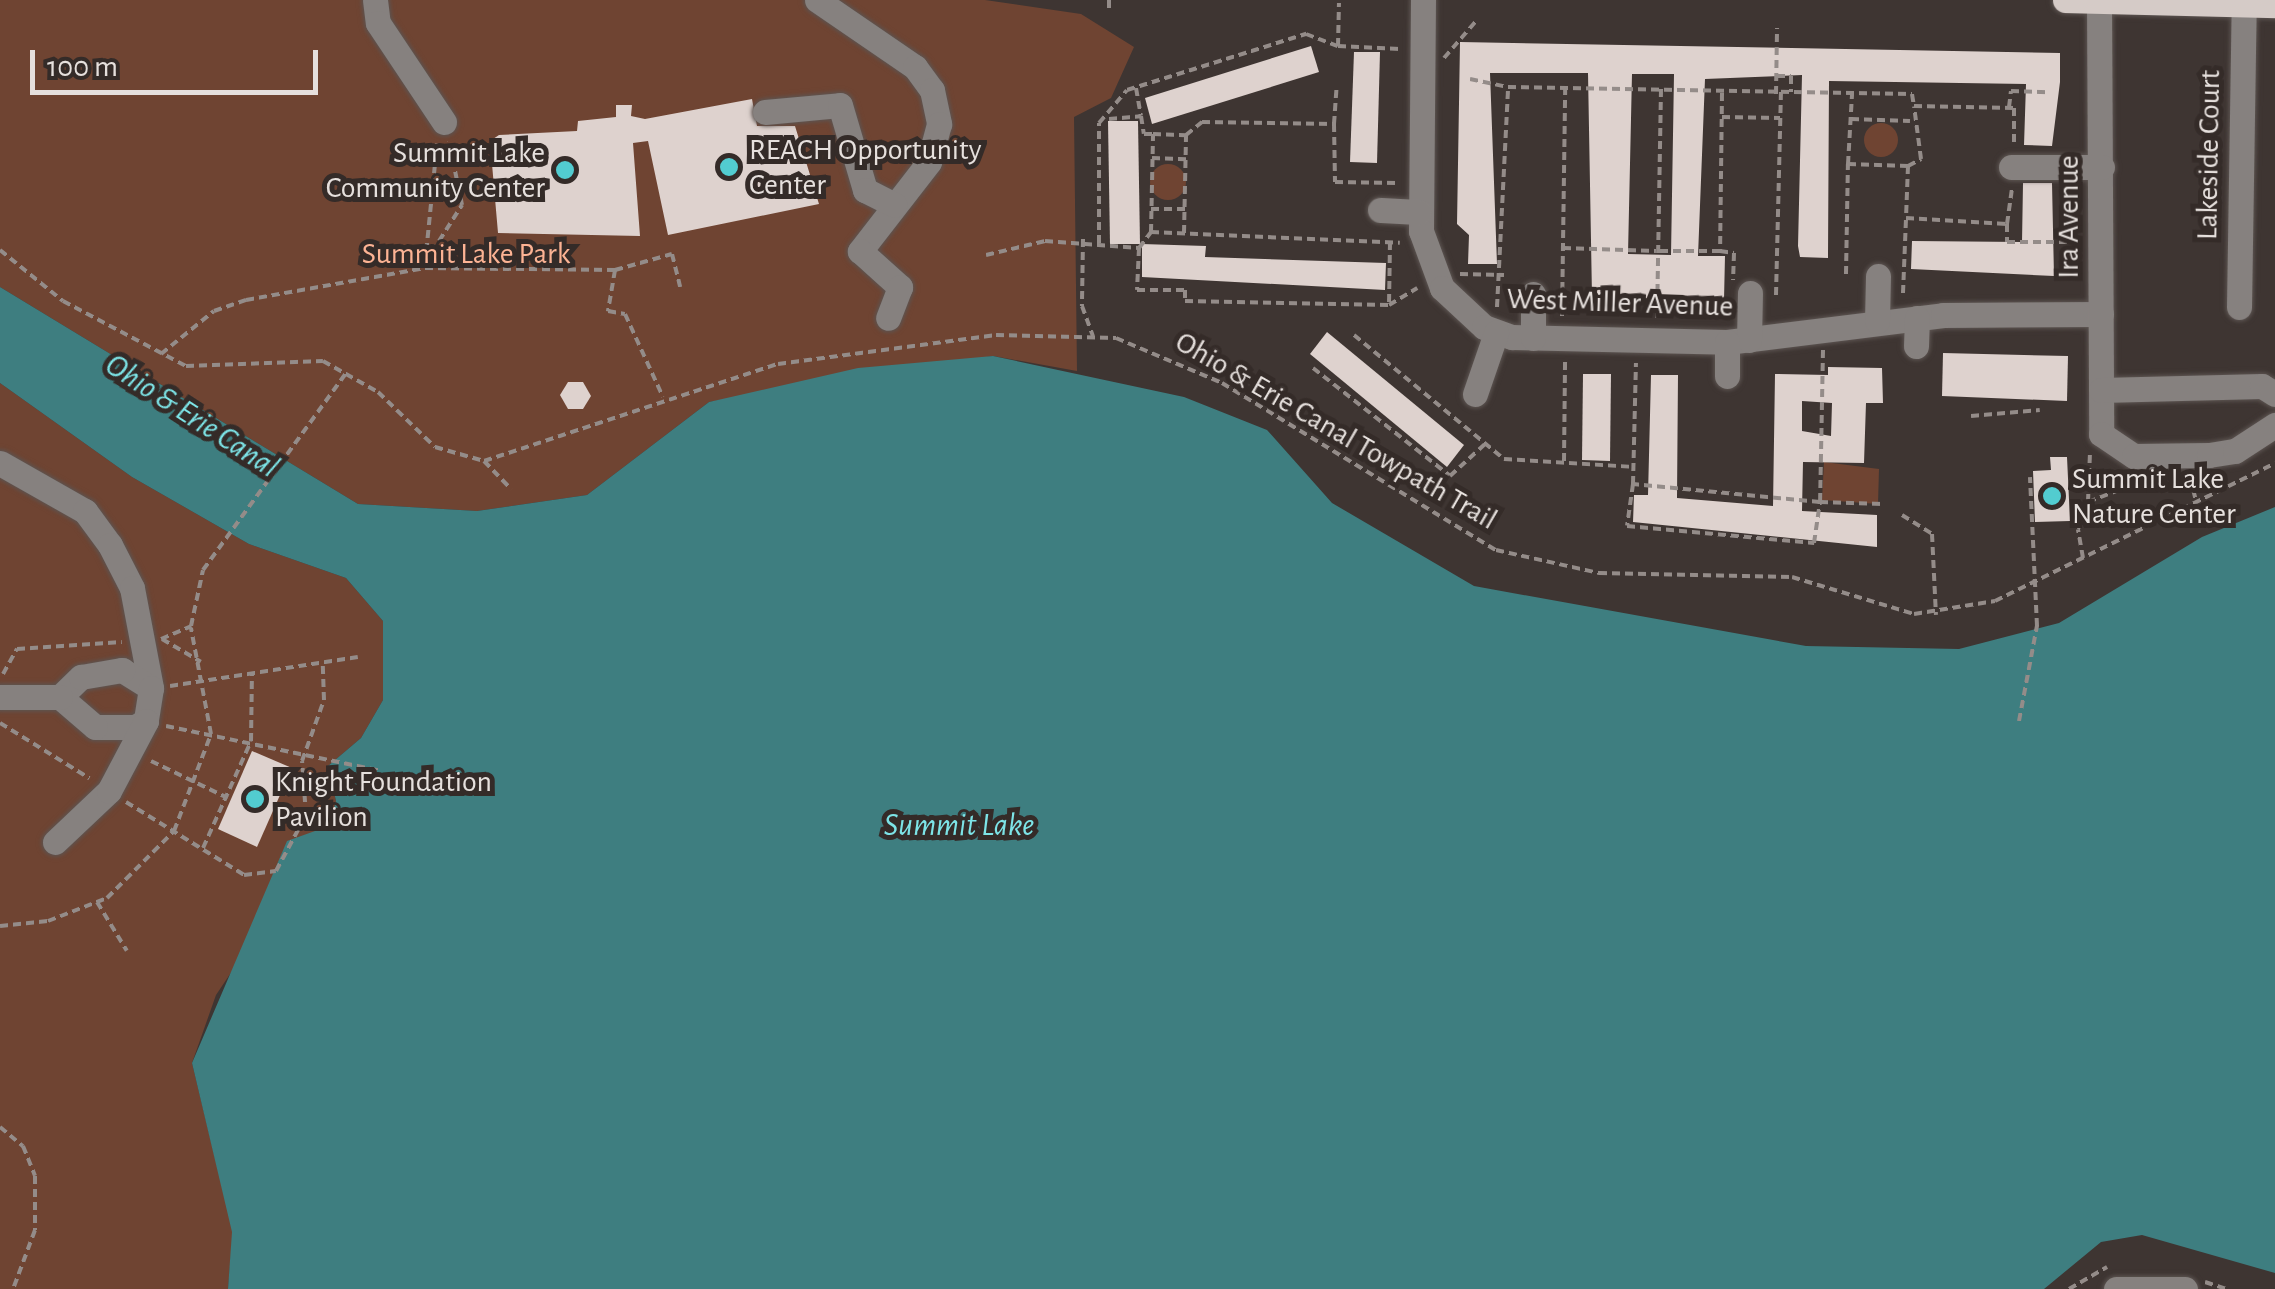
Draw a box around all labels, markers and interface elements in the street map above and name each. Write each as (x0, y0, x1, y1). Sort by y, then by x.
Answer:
scale bar (35, 30, 322, 92)
text: 100 m (47, 52, 118, 82)
street label: Lakeside Court (2190, 70, 2228, 240)
place label: REACH Opportunity Center (749, 132, 981, 202)
place label: Summit Lake Community Center (326, 135, 545, 206)
street label: Ira Avenue (2051, 155, 2087, 279)
marker: REACH Opportunity Center (718, 156, 740, 178)
marker: Summit Lake Community Center (554, 159, 576, 181)
park label: Summit Lake Park (362, 236, 570, 272)
street label: West Miller Avenue (1506, 281, 1734, 325)
street label: Ohio & Erie Canal Towpath Trail (1169, 324, 1503, 538)
water label: Ohio & Erie Canal (98, 346, 286, 486)
place label: Summit Lake Nature Center (2072, 461, 2236, 532)
marker: Summit Lake Nature Center (2041, 485, 2063, 507)
place label: Knight Foundation Pavilion (275, 764, 492, 834)
marker: Knight Foundation Pavilion (244, 788, 266, 810)
water label: Summit Lake (884, 806, 1034, 844)

